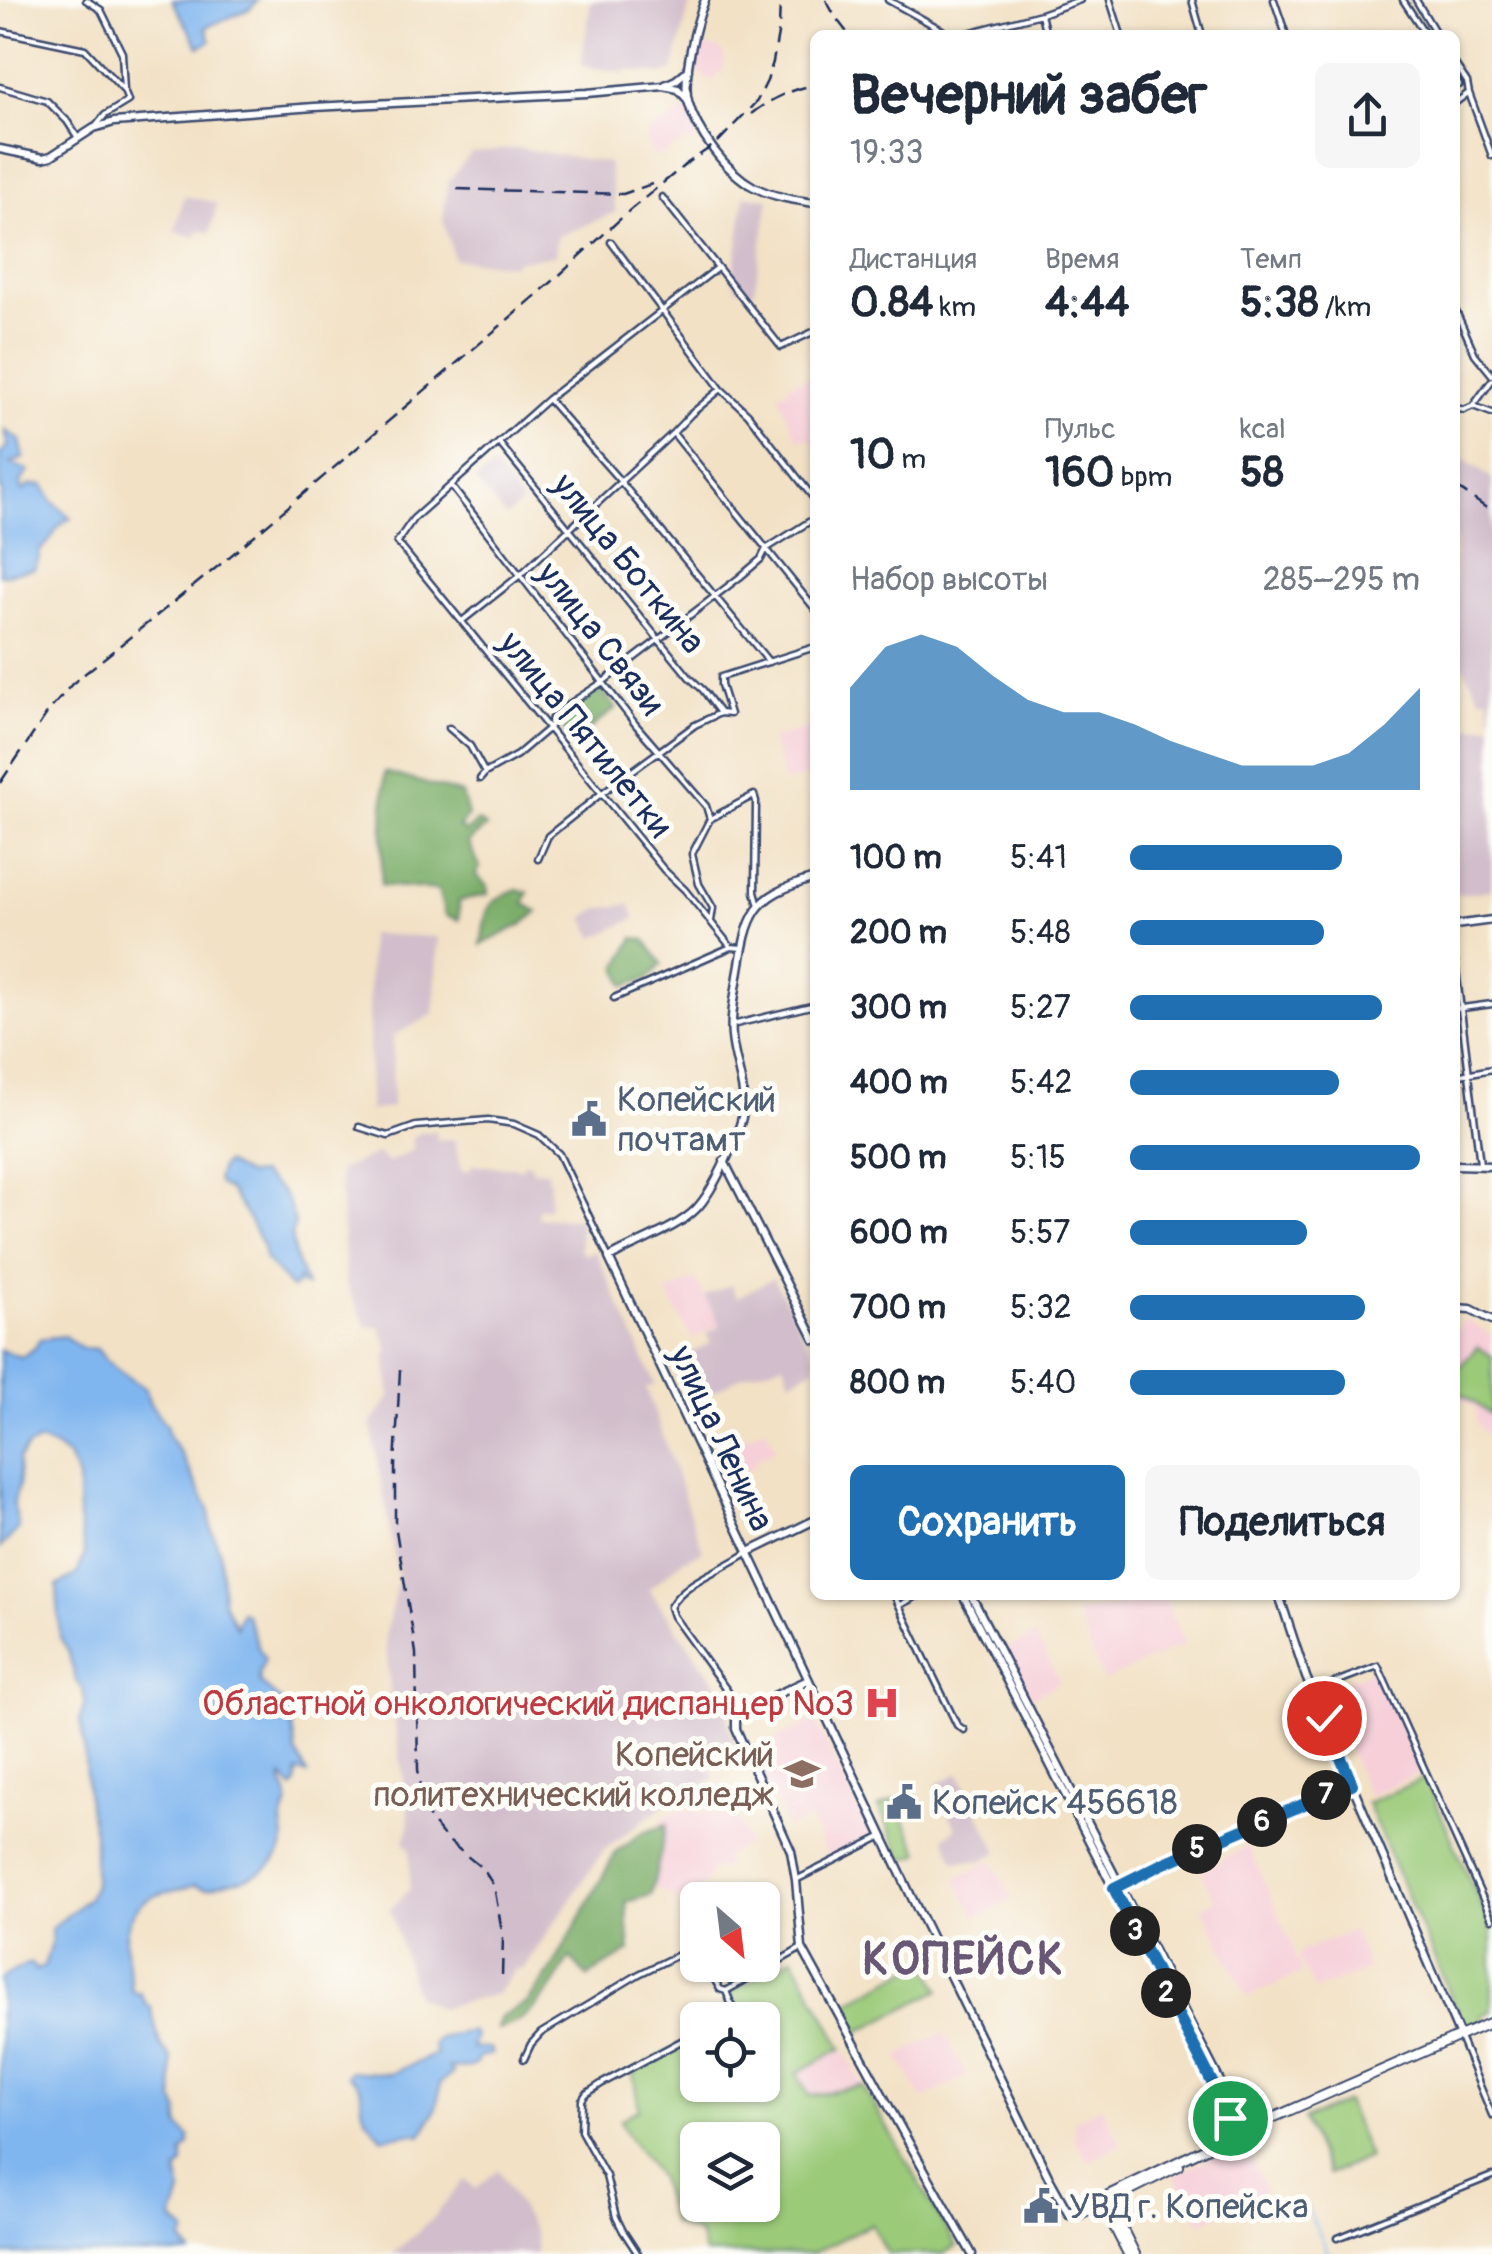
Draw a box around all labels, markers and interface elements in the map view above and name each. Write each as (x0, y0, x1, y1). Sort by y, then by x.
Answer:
text: Вечерний забег (850, 61, 1207, 130)
button: share (1315, 63, 1420, 168)
text: 19:33 (850, 133, 923, 173)
text: Дистанция (850, 242, 977, 277)
text: Время (1045, 242, 1119, 277)
text: Темп (1240, 242, 1302, 277)
text: 0.84 (850, 277, 933, 329)
text: 4:44 (1045, 277, 1129, 329)
text: 5:38 (1240, 277, 1319, 329)
text: km (933, 290, 976, 325)
text: /km (1319, 290, 1371, 325)
text: Пульс (1045, 412, 1116, 447)
text: kcal (1240, 412, 1286, 447)
text: 10 (850, 429, 895, 481)
text: m (895, 442, 926, 477)
text: 160 (1045, 447, 1115, 499)
text: 58 (1240, 447, 1284, 499)
text: bpm (1115, 460, 1172, 495)
street label: улица Боткина (541, 464, 714, 663)
street label: улица Связи (526, 552, 674, 724)
text: Набор высоты (850, 560, 1048, 600)
text: 285–295 m (1263, 560, 1420, 600)
street label: улица Пятилетки (488, 622, 682, 846)
text: 100 m (850, 838, 942, 878)
text: 5:41 (1010, 838, 1067, 878)
text: 200 m (850, 913, 947, 953)
text: 5:48 (1010, 913, 1071, 953)
text: 300 m (850, 988, 947, 1028)
text: 5:27 (1010, 988, 1071, 1028)
text: 400 m (850, 1063, 948, 1103)
text: 5:42 (1010, 1063, 1072, 1103)
place label: Копейский почтамт (617, 1078, 776, 1162)
public building icon: Копейский почтамт (570, 1100, 608, 1138)
text: 500 m (850, 1138, 946, 1178)
text: 5:15 (1010, 1138, 1066, 1178)
text: 600 m (850, 1213, 948, 1253)
text: 5:57 (1010, 1213, 1070, 1253)
text: 700 m (850, 1288, 946, 1328)
text: 5:32 (1010, 1288, 1072, 1328)
street label: улица Ленина (659, 1338, 783, 1538)
text: 800 m (850, 1363, 945, 1403)
text: 5:40 (1010, 1363, 1076, 1403)
button: Сохранить (850, 1465, 1125, 1580)
button: Поделиться (1145, 1465, 1420, 1580)
pin (1282, 1676, 1367, 1761)
place label: Областной онкологический диспанцер №3 (202, 1682, 854, 1726)
hospital icon: Областной онкологический диспанцер №3 (863, 1684, 901, 1722)
icon: check (1297, 1691, 1352, 1746)
place label: Копейский политехнический колледж (373, 1733, 775, 1817)
school or university icon: Копейский политехнический колледж (783, 1755, 821, 1793)
pin: 7 (1301, 1770, 1351, 1820)
text: 7 (1319, 1777, 1333, 1812)
place label: Копейск 456618 (932, 1781, 1178, 1825)
public building icon: Копейск 456618 (885, 1783, 923, 1821)
pin: 6 (1237, 1797, 1287, 1847)
text: 6 (1254, 1804, 1270, 1839)
pin: 5 (1172, 1824, 1222, 1874)
text: 5 (1189, 1831, 1205, 1866)
north arrow (680, 1882, 780, 1982)
map controls (680, 1882, 780, 2222)
pin: 3 (1110, 1906, 1160, 1956)
text: 3 (1127, 1913, 1143, 1948)
district label: КОПЕЙСК (863, 1932, 1066, 1988)
pin: 2 (1141, 1968, 1191, 2018)
text: 2 (1158, 1975, 1174, 2010)
button: locate (680, 2002, 780, 2102)
pin (1188, 2076, 1273, 2161)
icon: arrive (1203, 2091, 1258, 2146)
button: layers (680, 2122, 780, 2222)
place label: УВД г. Копейска (1069, 2185, 1309, 2229)
public building icon: УВД г. Копейска (1022, 2187, 1060, 2225)

